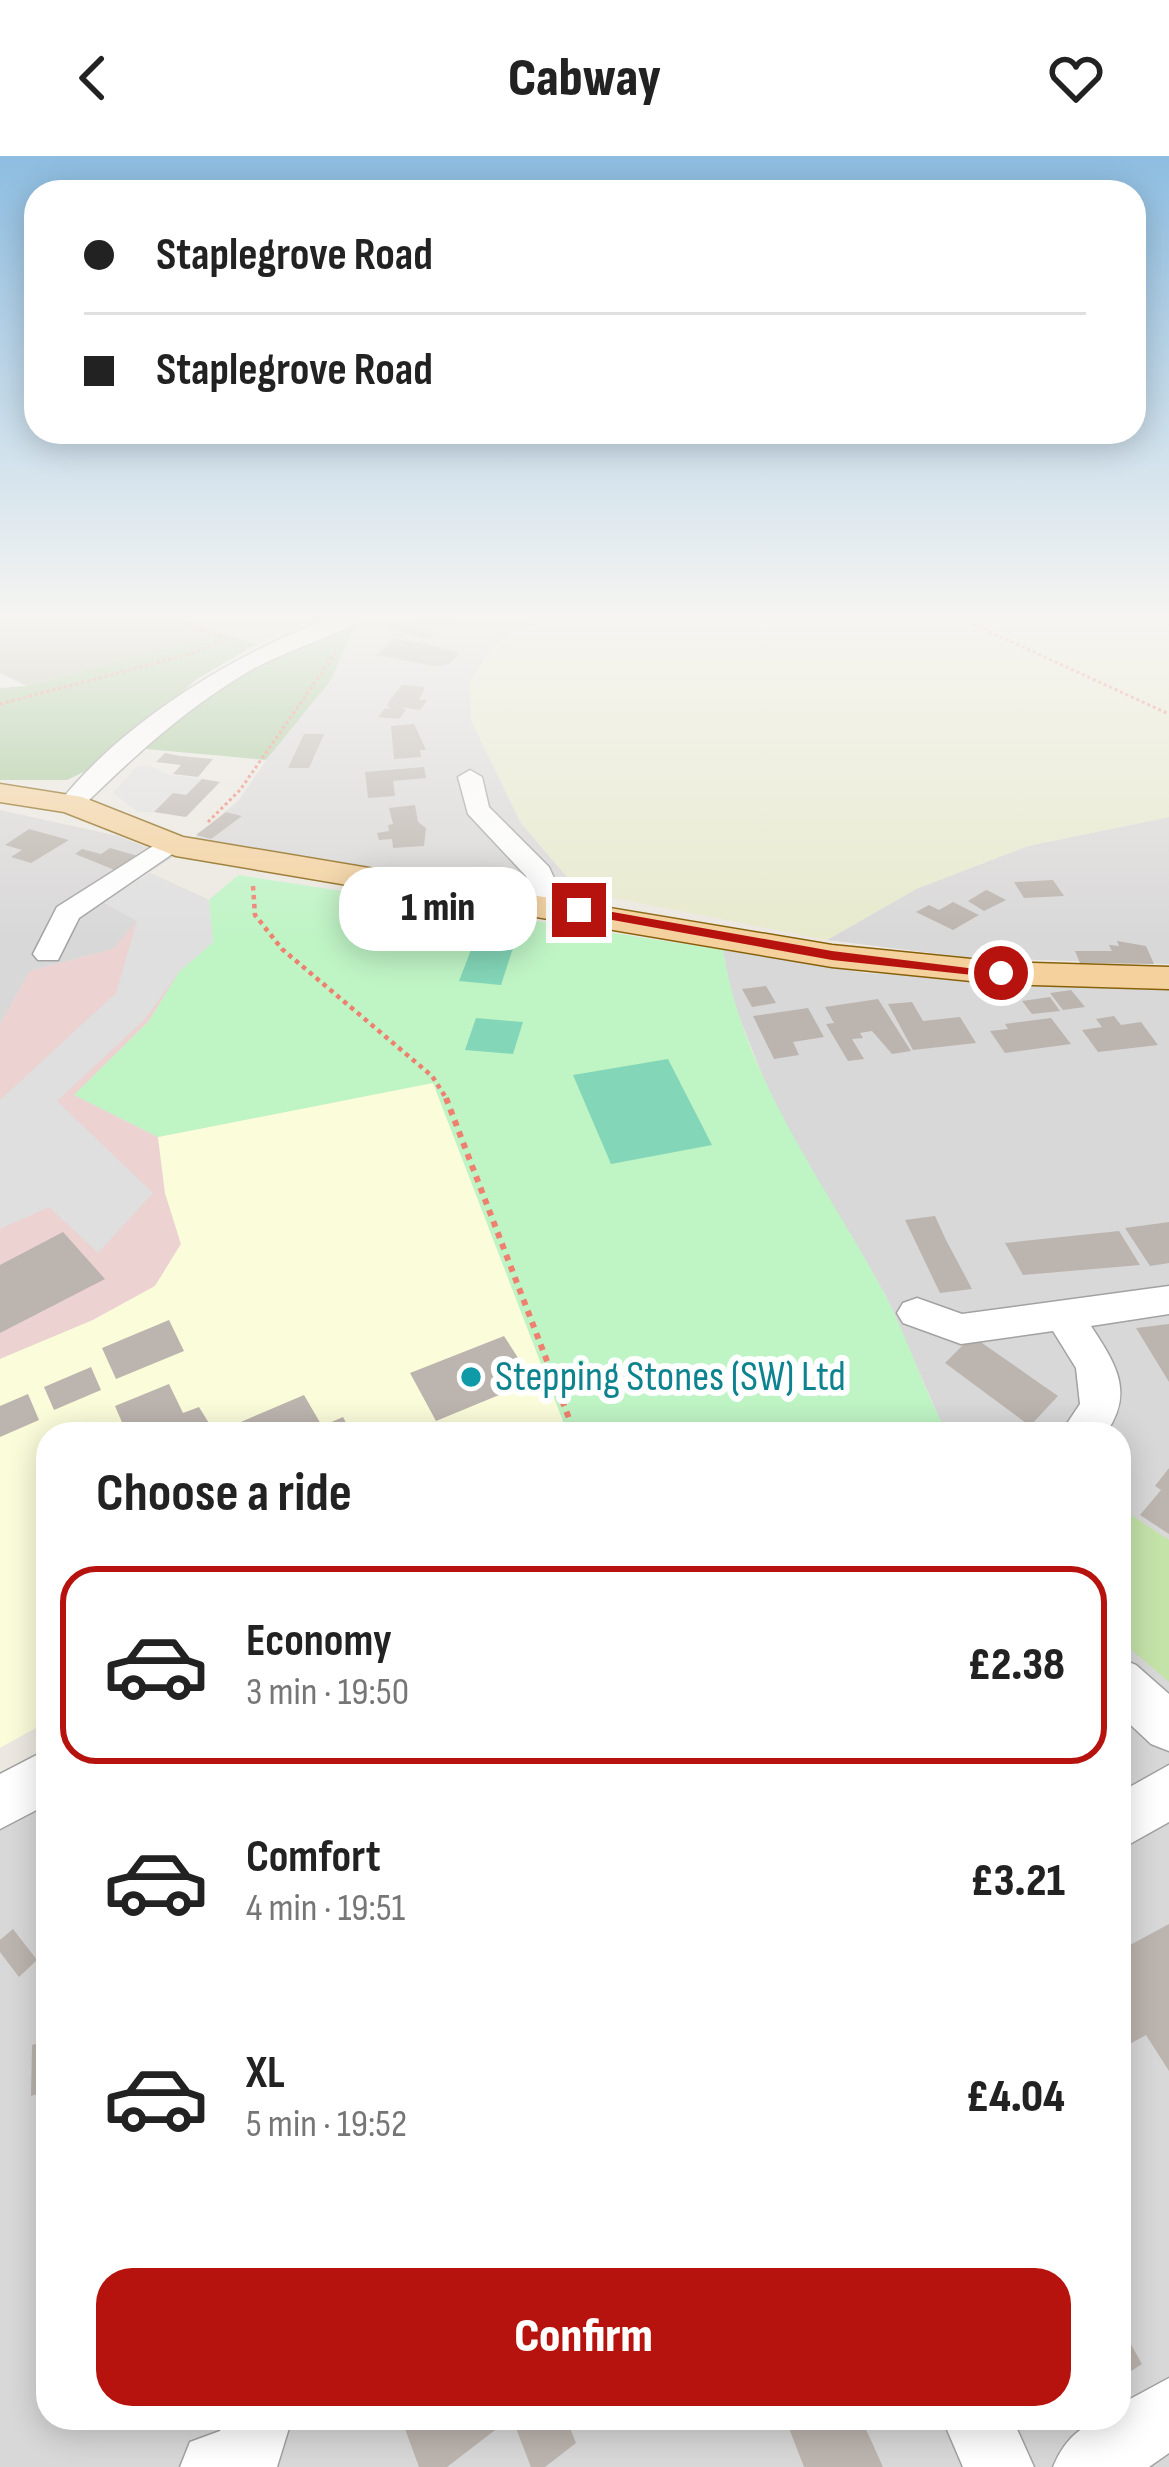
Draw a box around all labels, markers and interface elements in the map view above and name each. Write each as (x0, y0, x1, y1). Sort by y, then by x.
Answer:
icon: back (60, 45, 126, 111)
icon: heart (1043, 45, 1109, 111)
text: Cabway (508, 46, 661, 111)
text: Staplegrove Road (156, 228, 433, 283)
text: Staplegrove Road (156, 343, 433, 398)
callout: 1 min (339, 868, 537, 952)
route end (552, 883, 606, 937)
text: 1 min (401, 885, 475, 932)
route start (974, 946, 1028, 1000)
place label: Stepping Stones (SW) Ltd (495, 1352, 846, 1403)
marker: Stepping Stones (SW) Ltd (458, 1364, 484, 1390)
text: Choose a ride (96, 1461, 352, 1526)
icon: car (102, 1611, 210, 1719)
text: Economy (246, 1614, 392, 1669)
text: £2.38 (968, 1638, 1065, 1693)
text: 3 min · 19:50 (246, 1669, 409, 1716)
icon: car (102, 1827, 210, 1935)
text: Comfort (246, 1830, 381, 1885)
text: £3.21 (971, 1854, 1065, 1909)
text: 4 min · 19:51 (246, 1885, 405, 1932)
icon: car (102, 2043, 210, 2151)
text: XL (246, 2046, 285, 2101)
text: £4.04 (966, 2070, 1065, 2125)
text: 5 min · 19:52 (246, 2101, 407, 2148)
button: Confirm (96, 2268, 1071, 2406)

